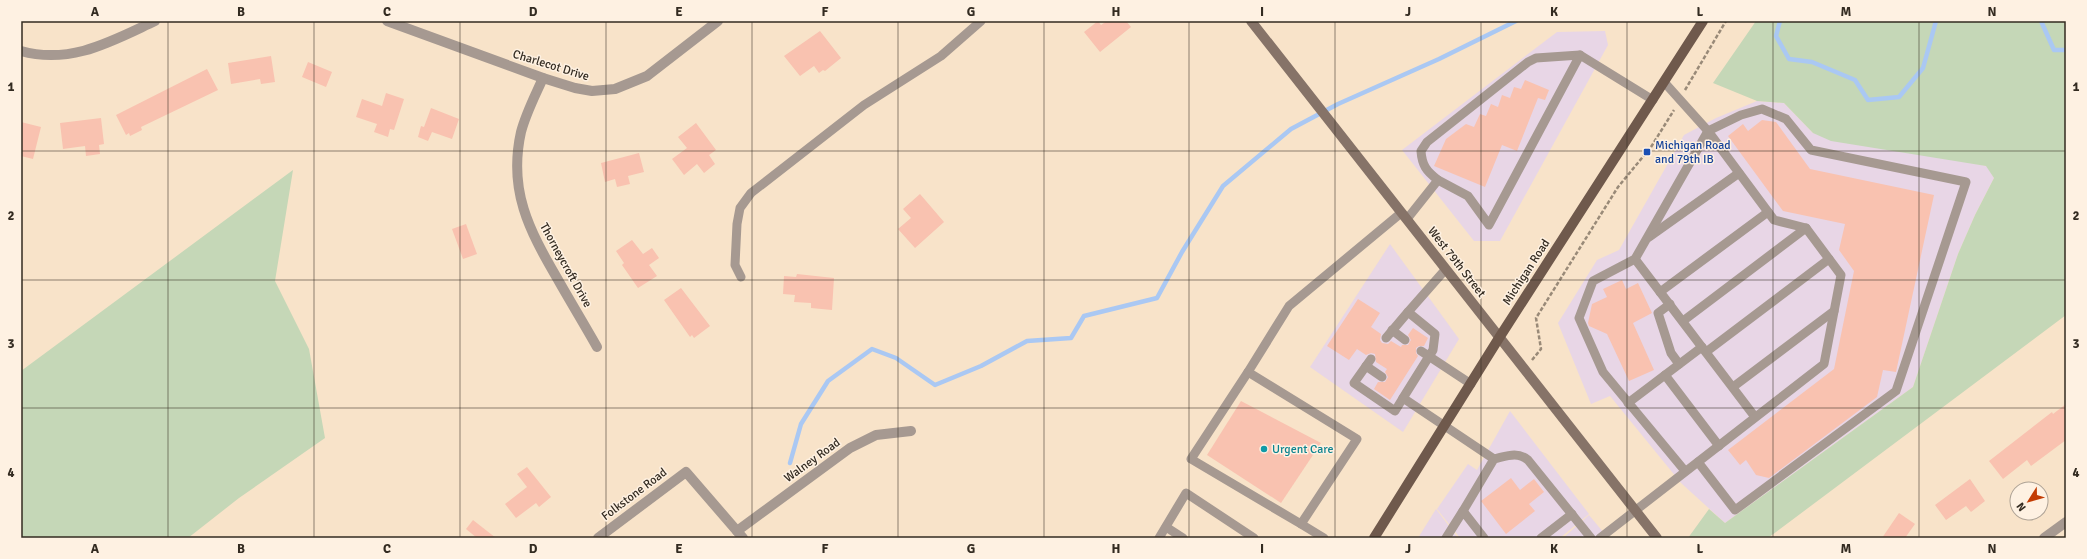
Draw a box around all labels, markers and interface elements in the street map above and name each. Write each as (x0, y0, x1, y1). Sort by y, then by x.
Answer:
text: A (91, 4, 100, 20)
text: B (237, 4, 245, 20)
text: C (383, 4, 391, 20)
text: D (529, 4, 538, 20)
text: E (675, 4, 683, 20)
text: F (822, 4, 829, 20)
text: G (967, 4, 975, 20)
text: H (1112, 4, 1120, 20)
text: I (1260, 4, 1264, 20)
text: J (1405, 4, 1411, 20)
text: K (1550, 4, 1558, 20)
text: L (1697, 4, 1704, 20)
text: M (1841, 4, 1852, 20)
text: N (1987, 4, 1997, 20)
street label: Charlecot Drive (511, 47, 591, 84)
text: 1 (7, 79, 15, 95)
text: 1 (2072, 79, 2080, 95)
place label: Michigan Road and 79th IB (1655, 138, 1731, 167)
marker: Michigan Road and 79th IB (1642, 147, 1652, 157)
text: 2 (7, 208, 15, 224)
text: 2 (2072, 208, 2080, 224)
street label: Thorneycroft Drive (536, 220, 595, 310)
street label: West 79th Street (1424, 224, 1489, 301)
street label: Michigan Road (1500, 236, 1553, 308)
text: 3 (7, 336, 15, 352)
text: 3 (2072, 336, 2080, 352)
street label: Walney Road (781, 435, 843, 486)
place label: Urgent Care (1272, 442, 1334, 457)
marker: Urgent Care (1259, 444, 1269, 454)
text: 4 (7, 465, 15, 481)
street label: Folkstone Road (599, 465, 670, 524)
text: 4 (2072, 465, 2080, 481)
north arrow (2009, 481, 2049, 521)
text: N (2014, 500, 2029, 514)
text: A (91, 541, 100, 557)
text: B (237, 541, 245, 557)
text: C (383, 541, 391, 557)
text: D (529, 541, 538, 557)
text: E (675, 541, 683, 557)
text: F (822, 541, 829, 557)
text: G (967, 541, 975, 557)
text: H (1112, 541, 1120, 557)
text: I (1260, 541, 1264, 557)
text: J (1405, 541, 1411, 557)
text: K (1550, 541, 1558, 557)
text: L (1697, 541, 1704, 557)
text: M (1841, 541, 1852, 557)
text: N (1987, 541, 1997, 557)

